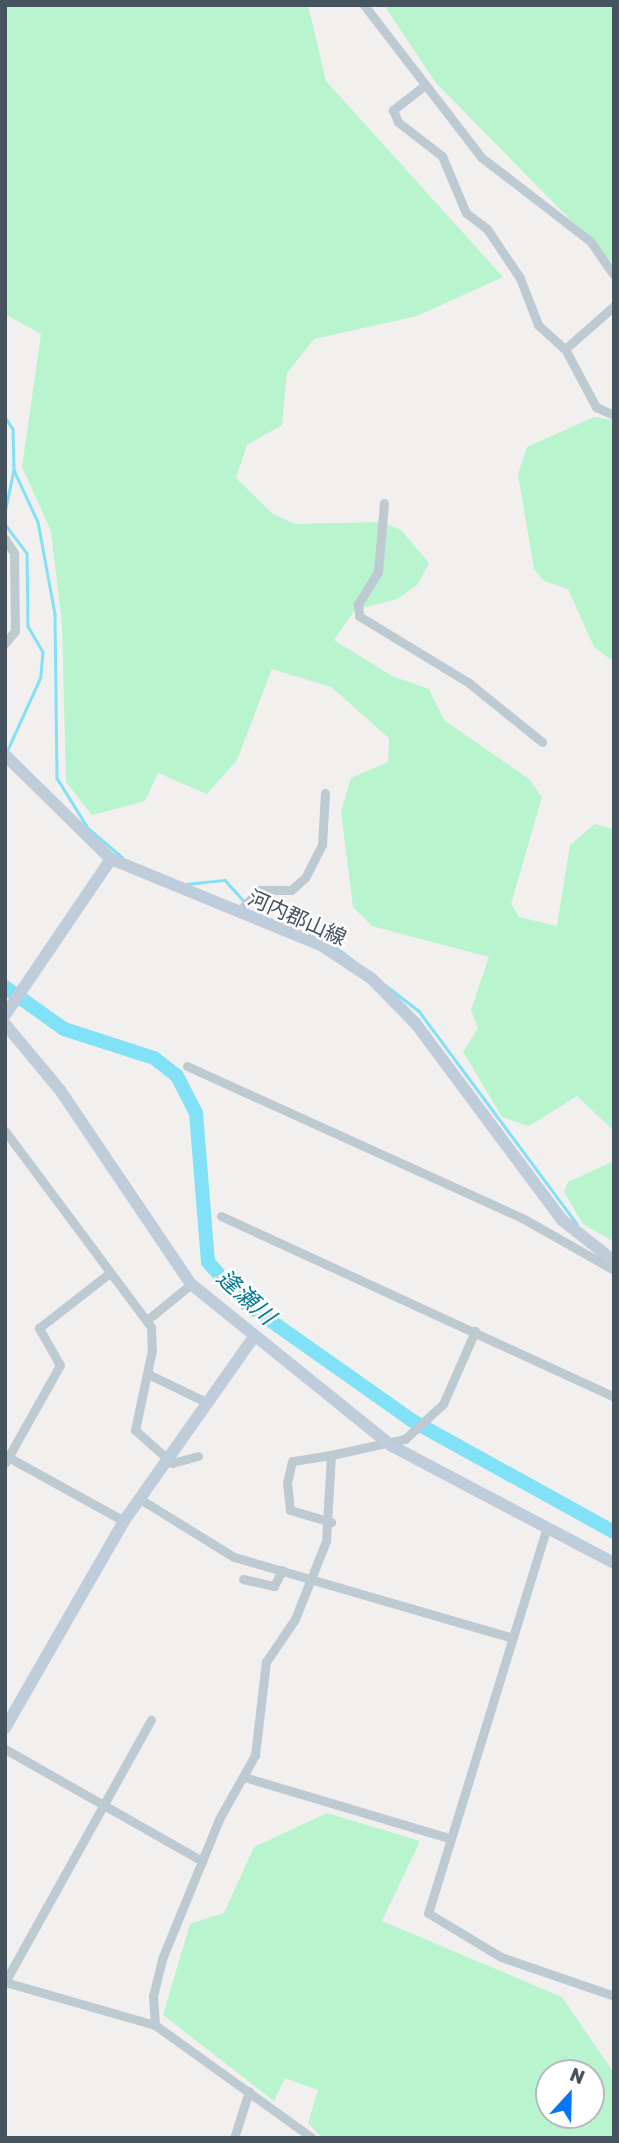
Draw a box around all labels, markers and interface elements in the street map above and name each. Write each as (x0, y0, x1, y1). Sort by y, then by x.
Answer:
street label: 河内郡山線 (244, 885, 350, 951)
water label: 逢瀬川 (211, 1264, 281, 1330)
north arrow (535, 2059, 605, 2129)
text: N (567, 2063, 588, 2089)

